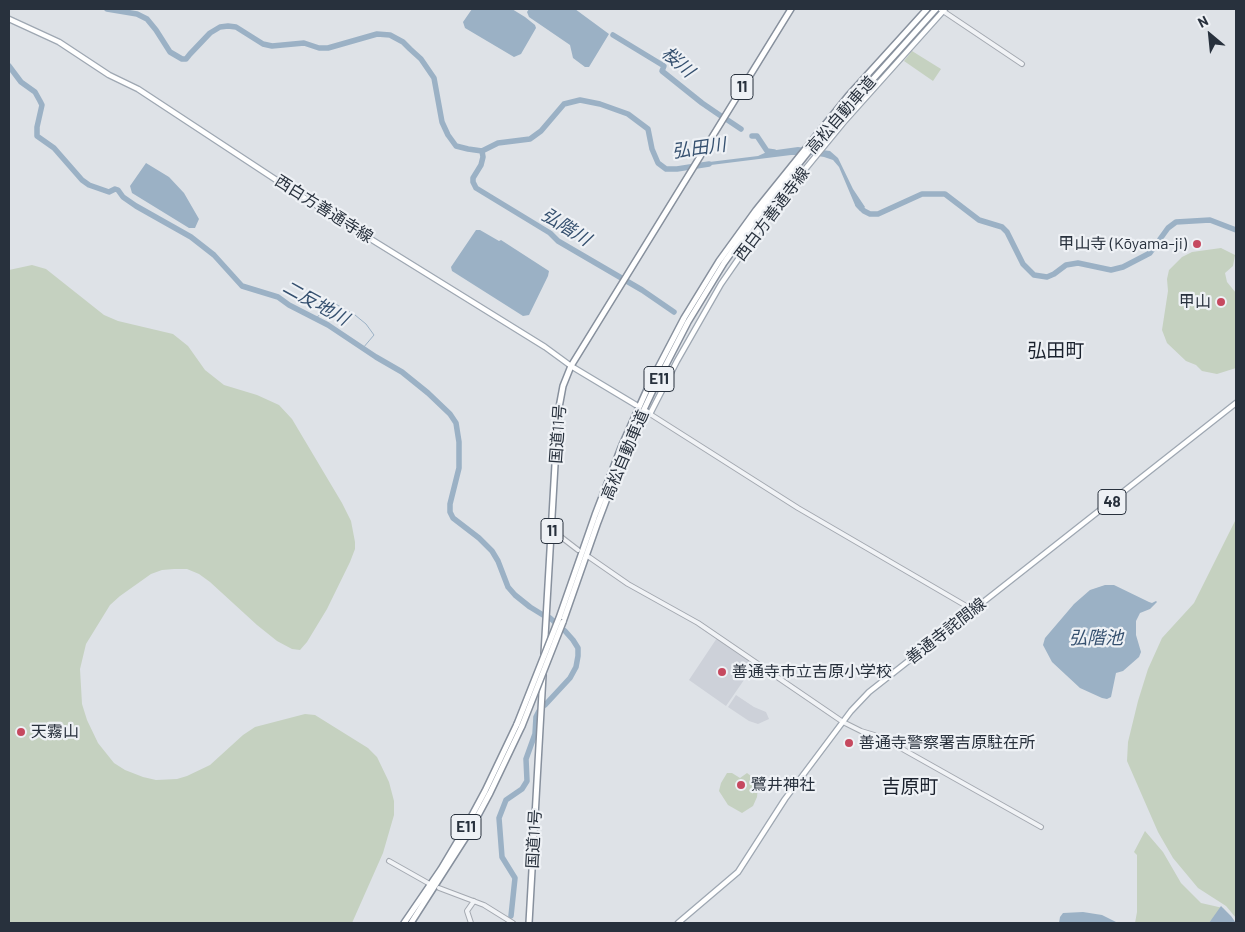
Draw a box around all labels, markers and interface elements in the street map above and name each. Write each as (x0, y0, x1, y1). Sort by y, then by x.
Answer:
north arrow (1185, 10, 1235, 60)
text: N (1195, 12, 1211, 31)
water label: 桜川 (657, 42, 699, 82)
street label: 高松自動車道 (802, 72, 880, 158)
road number: 11 (731, 74, 753, 100)
water label: 弘田川 (671, 134, 727, 162)
street label: 西白方善通寺線 (731, 163, 813, 265)
street label: 西白方善通寺線 (271, 171, 377, 247)
water label: 弘階川 (537, 204, 595, 250)
place label: 甲山寺 (Kōyama-ji) (1059, 234, 1187, 254)
marker: 甲山寺 (Kōyama-ji) (1191, 238, 1203, 250)
water label: 二反地川 (279, 276, 353, 330)
place label: 甲山 (1179, 292, 1211, 312)
marker: 甲山 (1215, 296, 1227, 308)
district label: 弘田町 (1028, 340, 1084, 362)
road number: E11 (644, 366, 674, 392)
street label: 国道11号 (546, 404, 570, 464)
street label: 高松自動車道 (597, 407, 653, 503)
road number: 48 (1098, 490, 1126, 514)
road number: 11 (541, 518, 563, 544)
street label: 善通寺詫間線 (902, 594, 990, 668)
water label: 弘階池 (1069, 627, 1123, 649)
place label: 善通寺市立吉原小学校 (732, 662, 892, 682)
marker: 善通寺市立吉原小学校 (716, 666, 728, 678)
place label: 天霧山 (31, 722, 79, 742)
marker: 天霧山 (15, 726, 27, 738)
place label: 善通寺警察署吉原駐在所 (859, 733, 1035, 753)
marker: 善通寺警察署吉原駐在所 (843, 737, 855, 749)
place label: 鷺井神社 (751, 775, 815, 795)
district label: 吉原町 (882, 776, 938, 798)
marker: 鷺井神社 (735, 779, 747, 791)
street label: 国道11号 (523, 809, 545, 869)
road number: E11 (451, 814, 481, 840)

